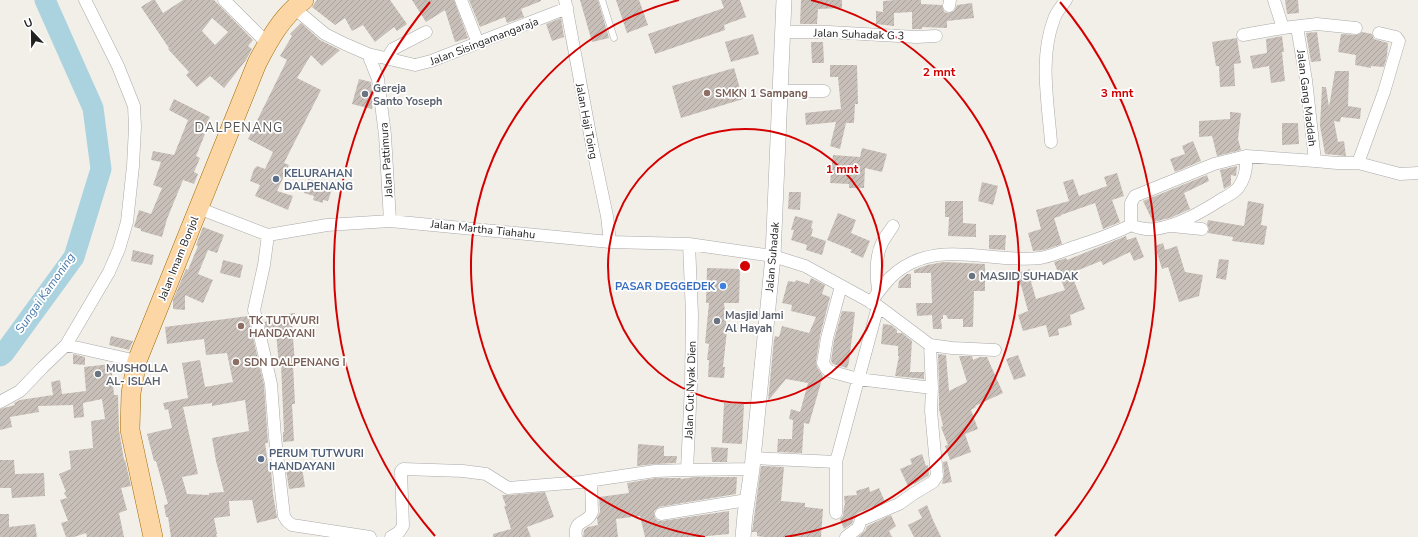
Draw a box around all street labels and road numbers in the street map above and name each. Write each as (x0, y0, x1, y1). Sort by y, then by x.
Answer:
street label: Jalan Sisingamangaraja (427, 14, 541, 69)
street label: Jalan Suhadak G 3 (812, 25, 904, 44)
street label: Jalan Gang Maddah (1293, 48, 1320, 147)
street label: Jalan Haji Toing (572, 81, 601, 160)
street label: Jalan Pattimura (376, 122, 397, 199)
street label: Jalan Imam Bonjol (154, 213, 202, 303)
street label: Jalan Martha Tiahahu (429, 216, 536, 242)
street label: Jalan Suhadak (762, 221, 783, 294)
street label: Jalan Cut Nyak Dien (681, 341, 700, 440)

